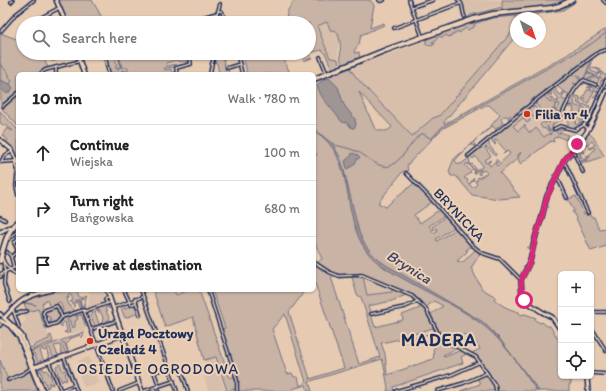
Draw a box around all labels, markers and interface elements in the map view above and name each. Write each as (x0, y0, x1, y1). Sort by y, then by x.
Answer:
north arrow (510, 12, 546, 48)
search box (16, 16, 316, 60)
icon: search (30, 27, 52, 49)
text: Search here (62, 29, 137, 47)
text: 10 min (32, 88, 82, 108)
text: Walk · 780 m (228, 91, 300, 106)
place label: Filia nr 4 (535, 106, 589, 123)
marker: Filia nr 4 (522, 109, 532, 119)
route end (568, 135, 586, 153)
text: Continue (70, 136, 129, 154)
icon: ahead (32, 142, 54, 164)
text: 100 m (264, 145, 300, 160)
text: Wiejska (70, 154, 113, 169)
street label: BRYNICKA (430, 185, 488, 245)
text: Turn right (70, 192, 134, 210)
icon: right (32, 198, 54, 220)
text: 680 m (264, 201, 300, 216)
text: Bańgowska (70, 210, 134, 225)
water label: Brynica (383, 246, 435, 288)
icon: arrive (32, 254, 54, 276)
text: Arrive at destination (70, 256, 202, 274)
map controls (558, 271, 594, 379)
button: + (558, 271, 594, 307)
route start (515, 291, 533, 309)
button: − (558, 307, 594, 343)
place label: Urząd Pocztowy Czeladź 4 (98, 325, 194, 358)
district label: MADERA (401, 329, 477, 351)
marker: Urząd Pocztowy Czeladź 4 (85, 336, 95, 346)
button: locate (558, 343, 594, 379)
district label: OSIEDLE OGRODOWA (77, 360, 239, 378)

